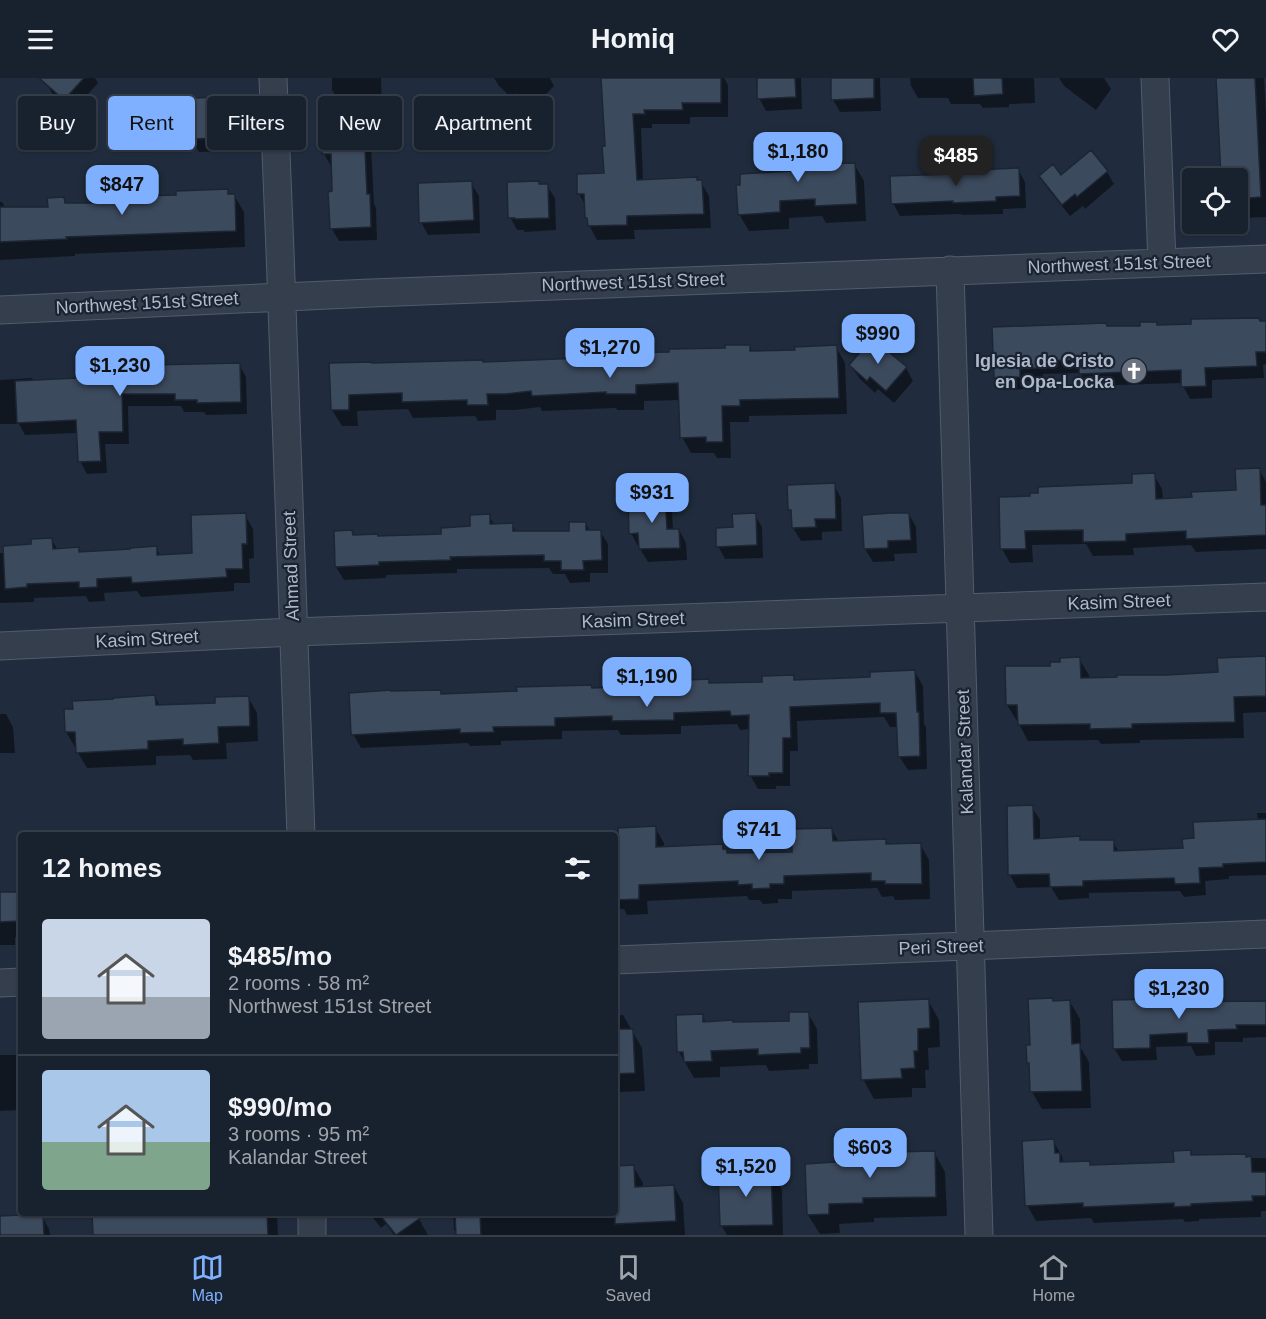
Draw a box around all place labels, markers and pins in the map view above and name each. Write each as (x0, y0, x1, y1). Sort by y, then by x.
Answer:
pin: $1,180 (749, 132, 847, 183)
pin: $485 (920, 136, 992, 187)
pin: $847 (86, 165, 158, 216)
pin: $990 (842, 314, 914, 365)
pin: $1,270 (561, 328, 659, 379)
pin: $1,230 (71, 346, 169, 397)
place label: Iglesia de Cristo en Opa-Locka (975, 351, 1115, 392)
church icon: Iglesia de Cristo en Opa-Locka (1119, 356, 1149, 386)
pin: $931 (616, 473, 688, 524)
pin: $1,190 (598, 657, 696, 708)
pin: $741 (723, 810, 795, 861)
pin: $1,230 (1130, 969, 1228, 1020)
pin: $603 (834, 1128, 906, 1179)
pin: $1,520 (697, 1147, 795, 1198)

